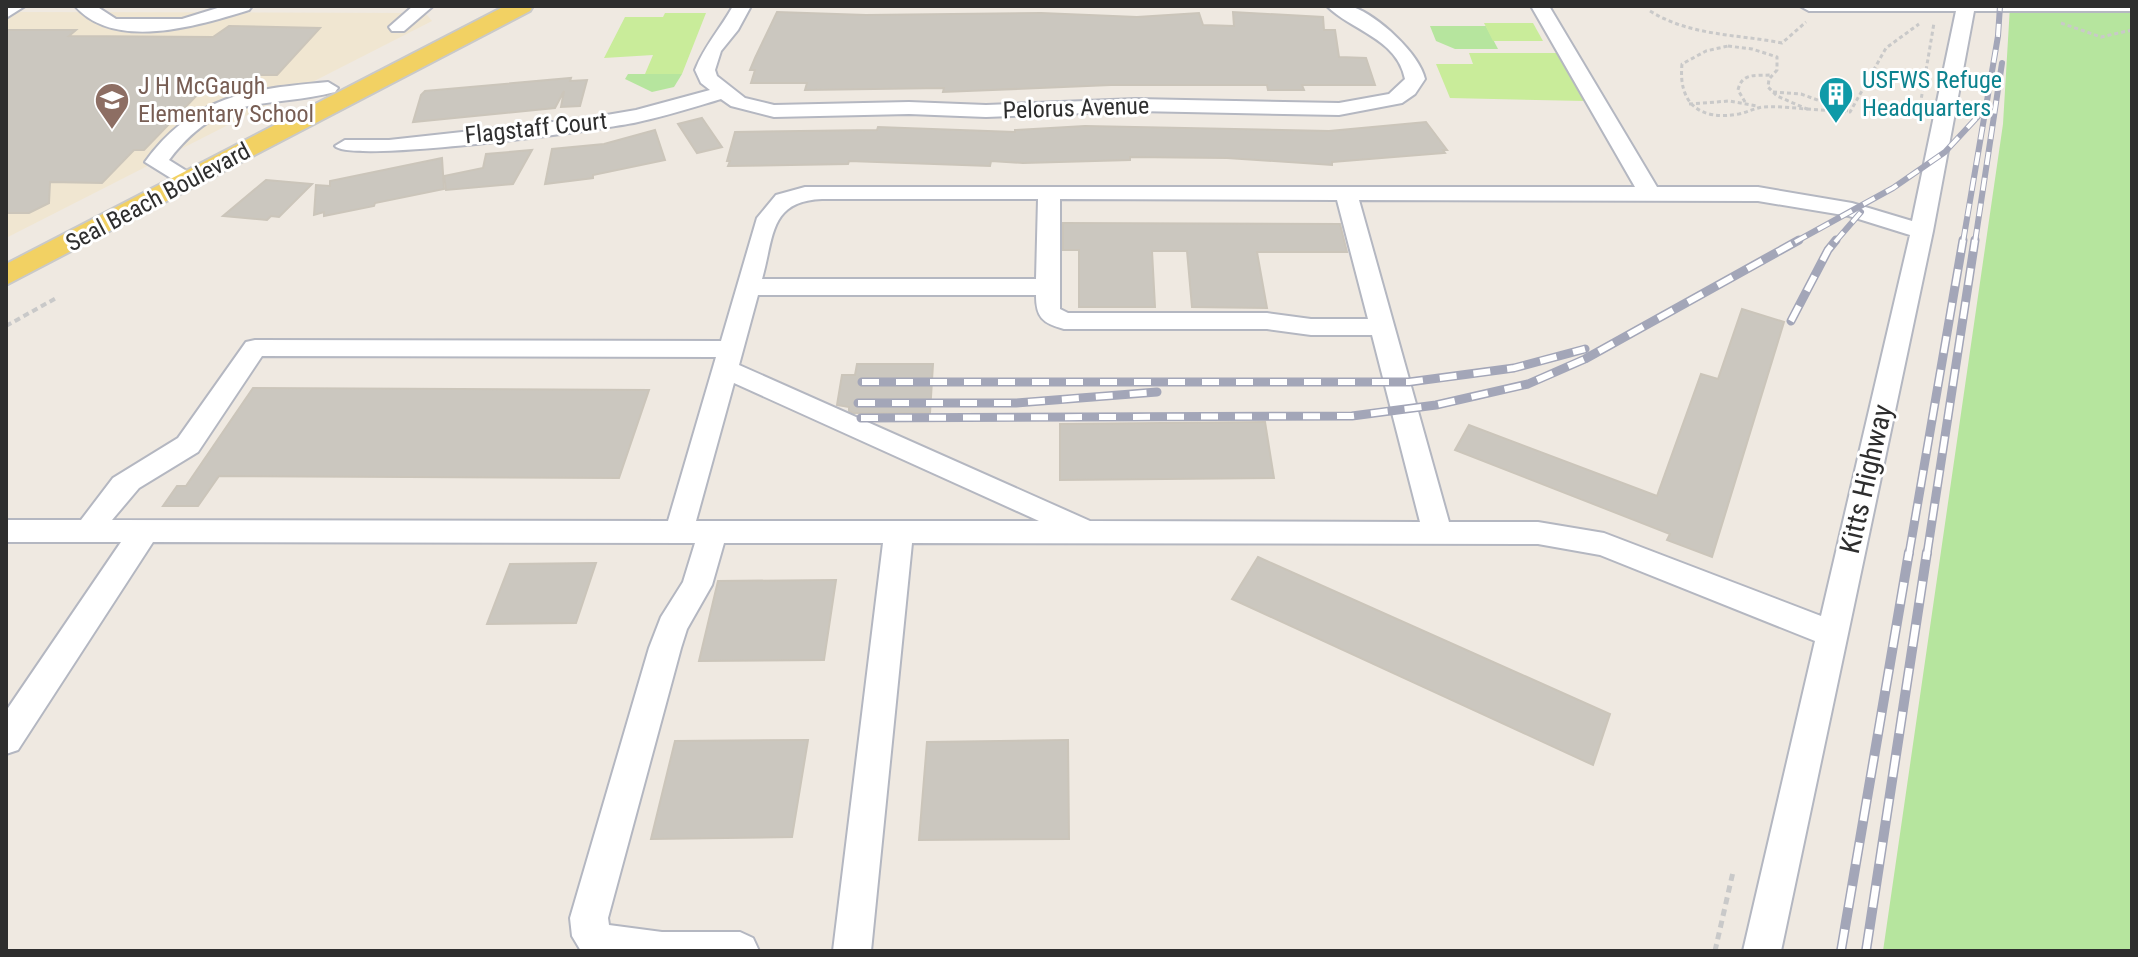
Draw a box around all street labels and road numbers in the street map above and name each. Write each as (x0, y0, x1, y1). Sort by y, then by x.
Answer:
street label: Pelorus Avenue (1002, 91, 1150, 125)
street label: Flagstaff Court (463, 107, 609, 149)
street label: Seal Beach Boulevard (61, 137, 255, 257)
street label: Kitts Highway (1833, 401, 1899, 557)

